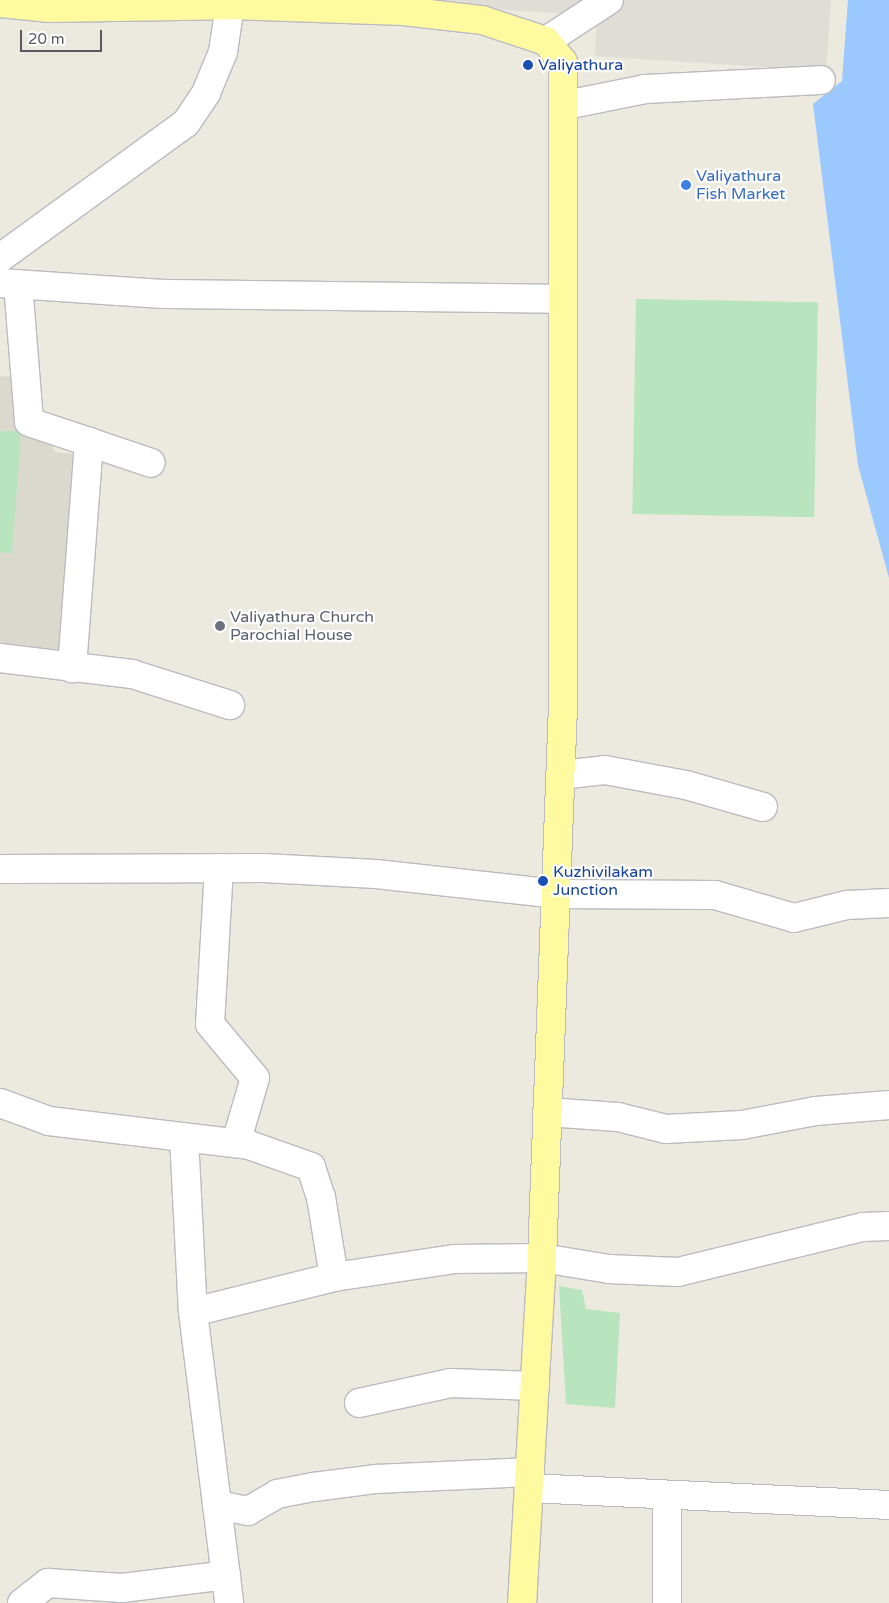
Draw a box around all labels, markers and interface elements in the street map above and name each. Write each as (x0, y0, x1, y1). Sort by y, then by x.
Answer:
scale bar (22, 20, 105, 52)
text: 20 m (28, 30, 65, 48)
place label: Valiyathura (538, 55, 623, 75)
marker: Valiyathura (522, 59, 534, 71)
place label: Valiyathura Fish Market (696, 166, 785, 204)
marker: Valiyathura Fish Market (680, 179, 692, 191)
place label: Valiyathura Church Parochial House (230, 607, 374, 645)
marker: Valiyathura Church Parochial House (214, 620, 226, 632)
place label: Kuzhivilakam Junction (553, 862, 653, 900)
marker: Kuzhivilakam Junction (537, 875, 549, 887)

